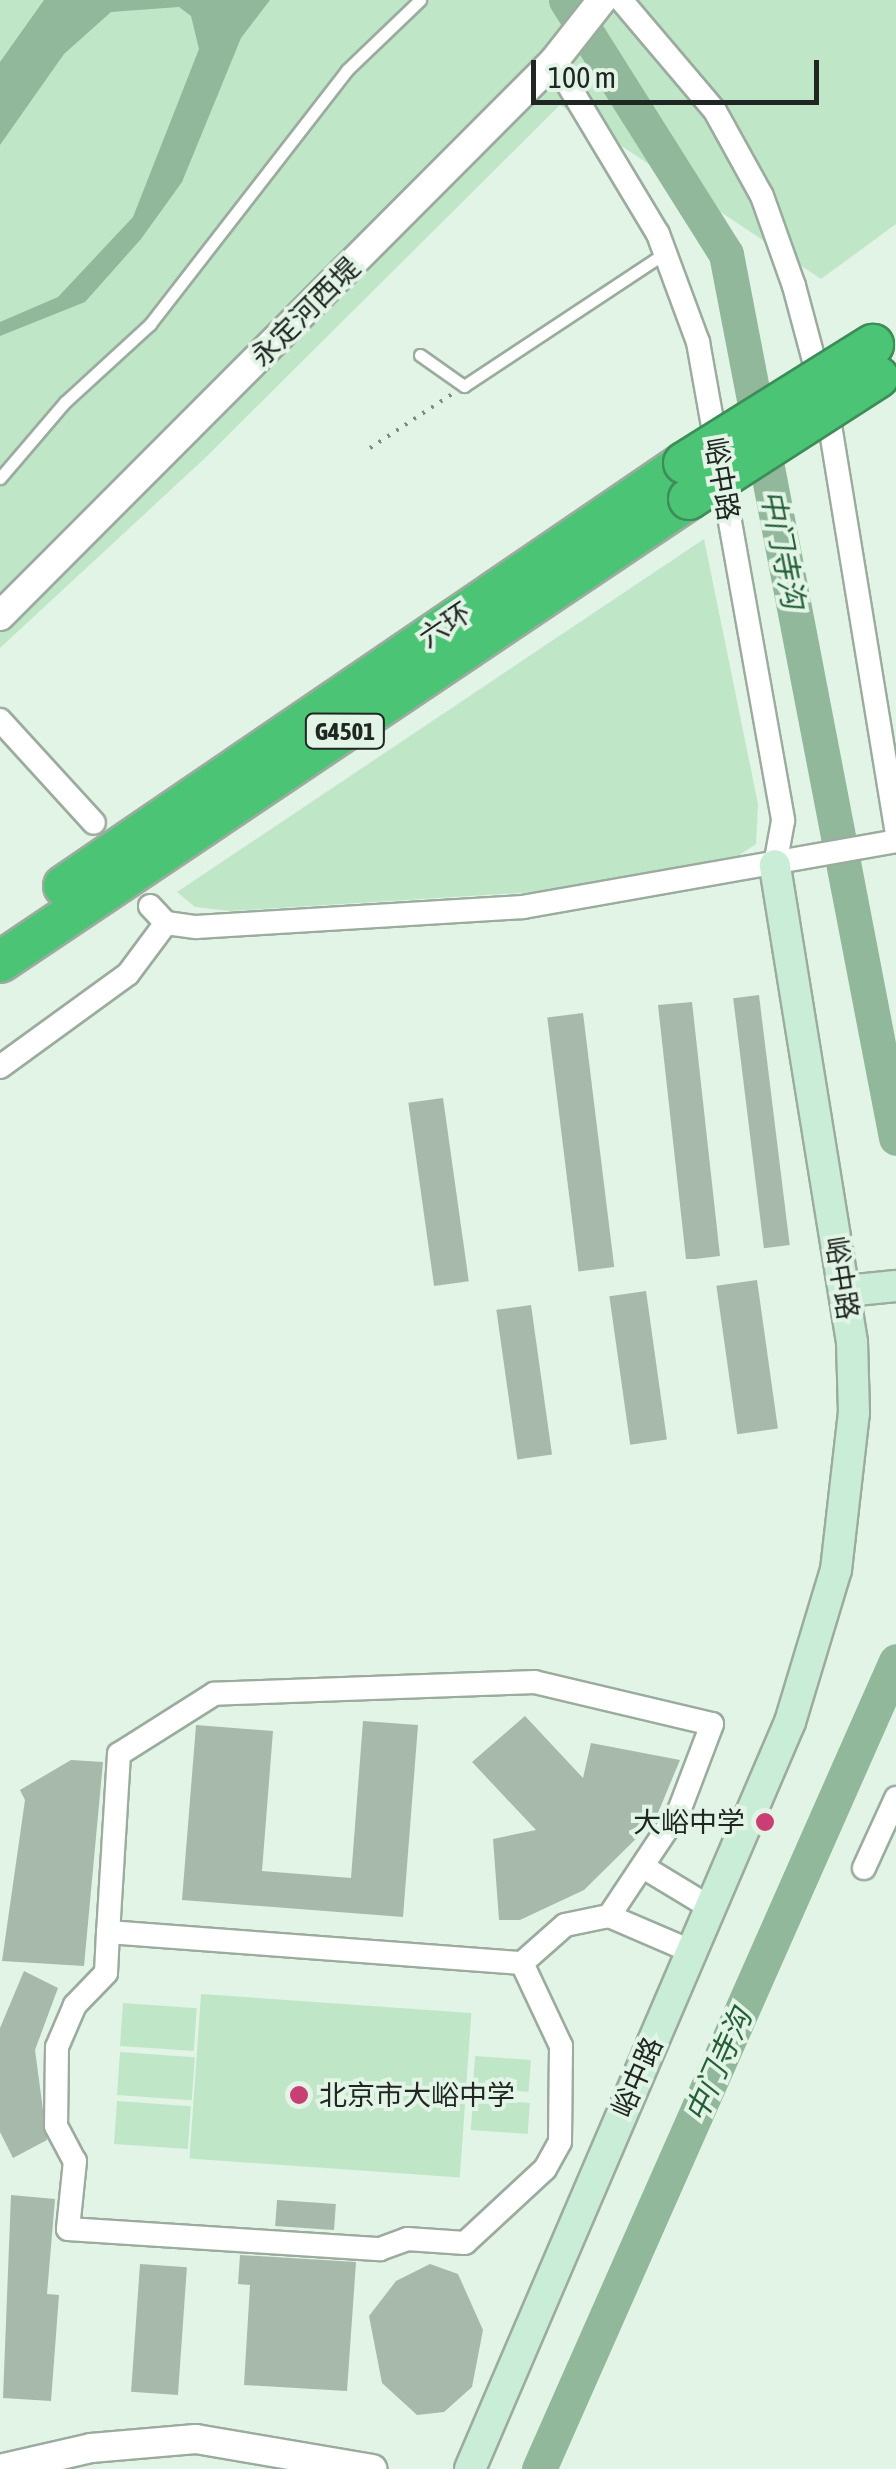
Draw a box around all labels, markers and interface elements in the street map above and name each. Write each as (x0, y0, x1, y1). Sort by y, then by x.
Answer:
scale bar (536, 40, 824, 102)
text: 100 m (548, 60, 616, 94)
street label: 永定河西堤 (244, 251, 366, 373)
street label: 峪中路 (698, 435, 746, 523)
water label: 中门寺沟 (754, 487, 812, 611)
street label: 六环 (412, 595, 478, 655)
road number: G4501 (302, 711, 388, 751)
street label: 峪中路 (819, 1234, 865, 1322)
place label: 大峪中学 (633, 1805, 745, 1839)
marker: 大峪中学 (754, 1811, 776, 1833)
water label: 中门寺沟 (677, 2003, 759, 2127)
street label: 峪中路 (605, 2032, 669, 2122)
place label: 北京市大峪中学 (319, 2078, 515, 2112)
marker: 北京市大峪中学 (288, 2084, 310, 2106)

